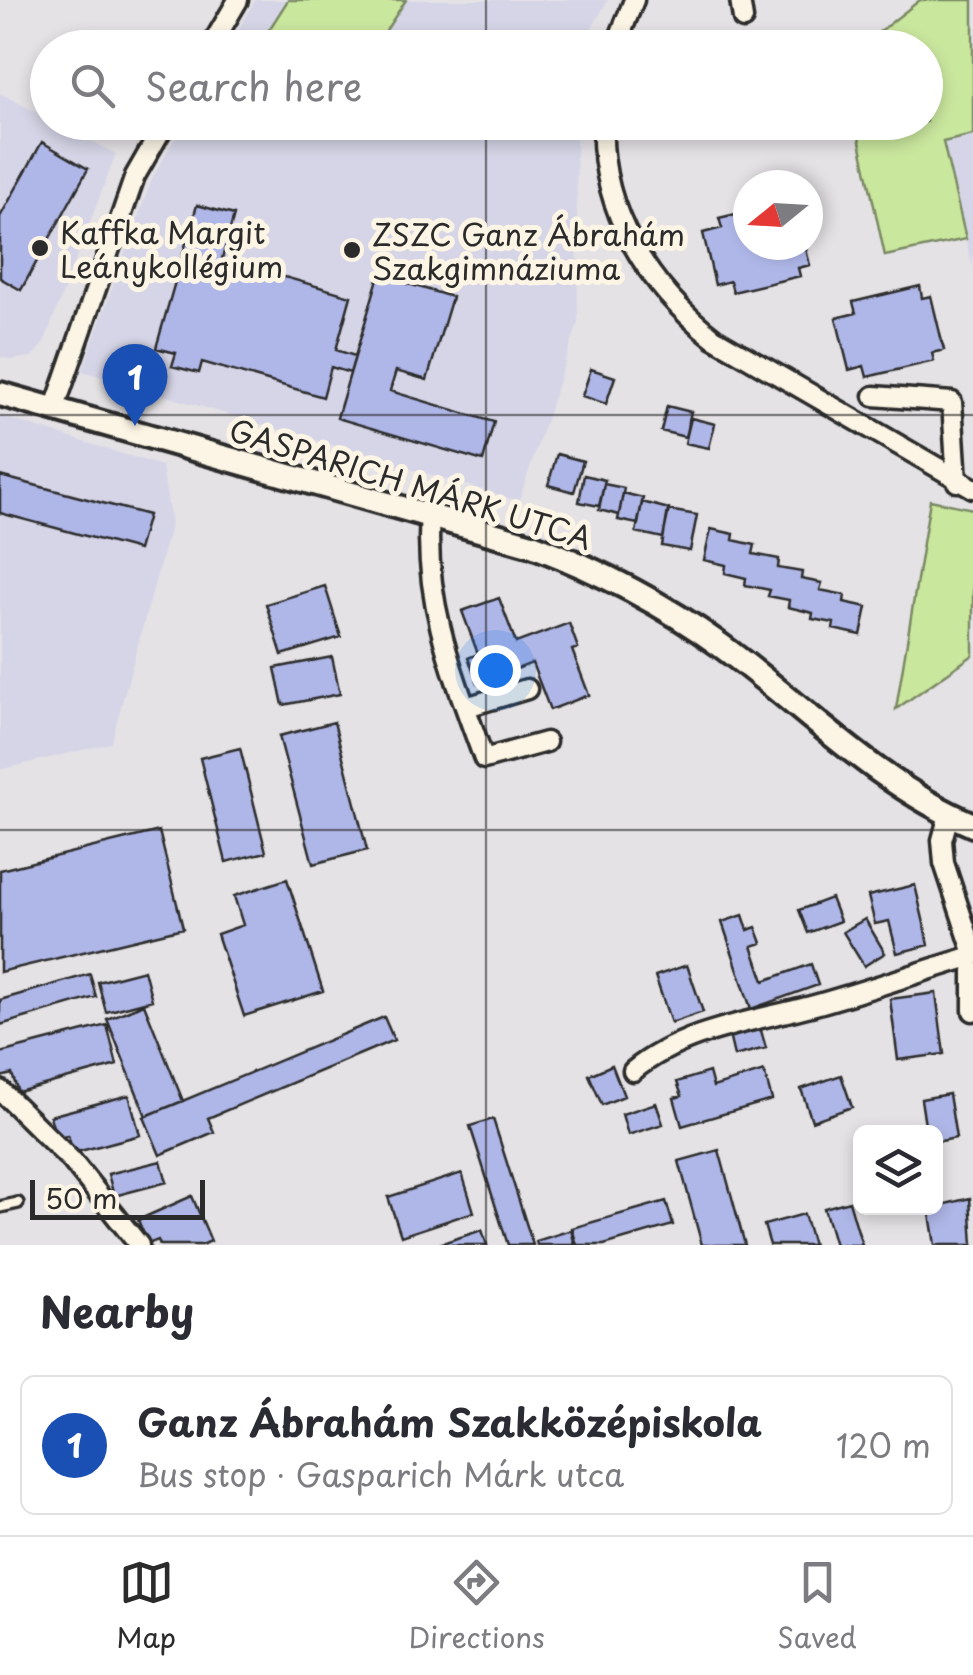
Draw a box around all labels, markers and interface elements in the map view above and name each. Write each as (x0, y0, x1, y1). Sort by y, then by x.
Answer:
search box (30, 30, 943, 140)
text: Search here (145, 57, 362, 114)
icon: search (65, 58, 120, 113)
north arrow (733, 170, 823, 260)
place label: Kaffka Margit Leánykollégium (60, 209, 283, 288)
place label: ZSZC Ganz Ábrahám Szakgimnáziuma (372, 211, 685, 290)
marker: Kaffka Margit Leánykollégium (29, 237, 51, 259)
marker: ZSZC Ganz Ábrahám Szakgimnáziuma (341, 239, 363, 261)
pin: 1 (102, 344, 168, 426)
street label: GASPARICH MÁRK UTCA (224, 406, 598, 560)
your location (470, 645, 521, 696)
map controls (853, 1125, 943, 1215)
button: layers (853, 1125, 943, 1215)
scale bar (30, 1175, 205, 1220)
text: 50 m (45, 1176, 118, 1219)
text: Nearby (40, 1279, 194, 1342)
text: Ganz Ábrahám Szakközépiskola (137, 1393, 762, 1450)
text: 1 (67, 1421, 82, 1469)
text: 120 m (836, 1421, 931, 1469)
text: Bus stop · Gasparich Márk utca (137, 1450, 624, 1498)
tab: Map (116, 1555, 176, 1658)
tab: Directions (409, 1555, 545, 1658)
tab: Saved (777, 1555, 857, 1658)

